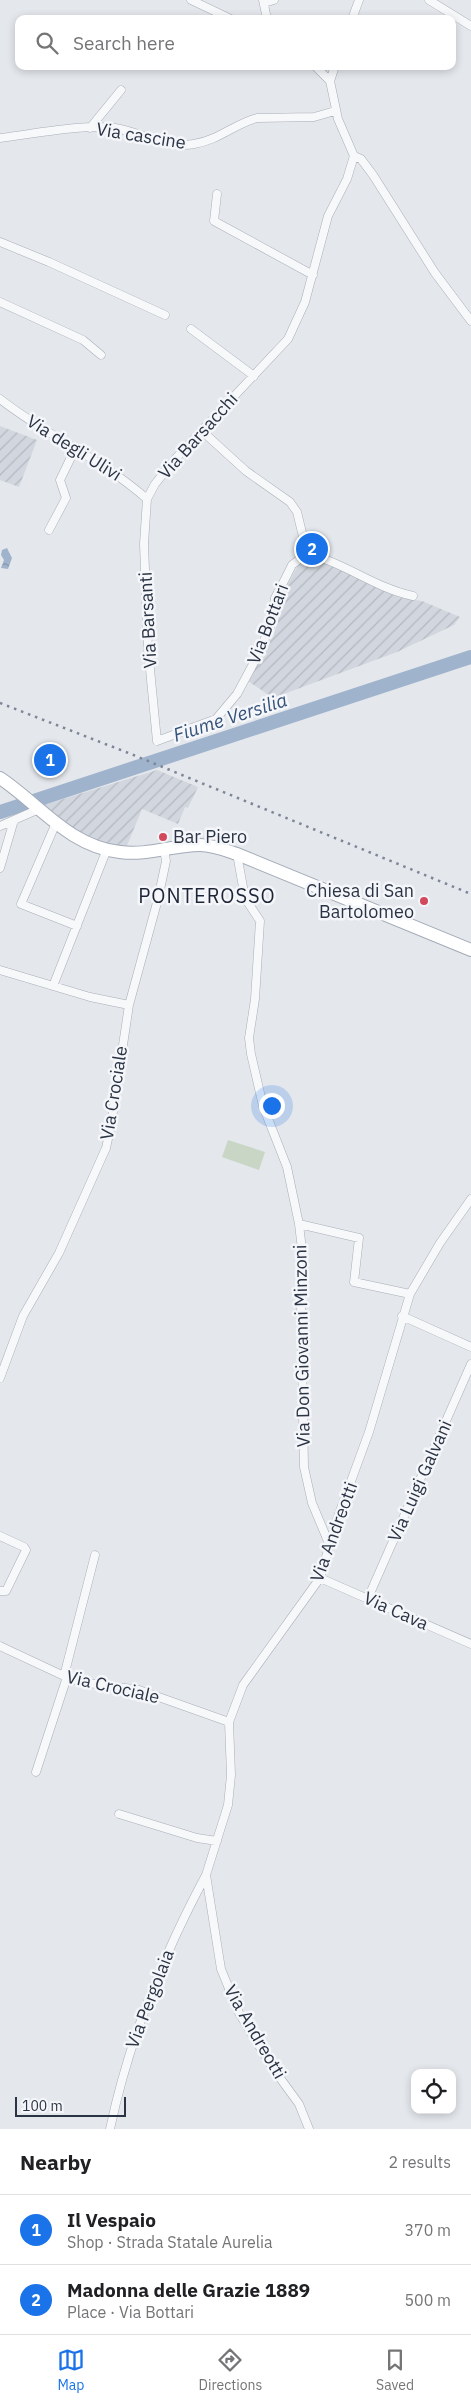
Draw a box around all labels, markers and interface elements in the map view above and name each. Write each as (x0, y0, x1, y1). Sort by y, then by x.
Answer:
search box (15, 15, 456, 70)
icon: search (33, 29, 61, 57)
text: Search here (73, 31, 175, 55)
street label: Via cascine (95, 117, 188, 154)
street label: Via Barsacchi (153, 388, 242, 484)
street label: Via degli Ulivi (22, 409, 126, 486)
pin: 2 (296, 530, 328, 568)
street label: Via Barsanti (133, 571, 162, 669)
street label: Via Bottari (242, 580, 293, 667)
water label: Fiume Versilia (170, 687, 290, 747)
pin: 1 (34, 741, 66, 779)
place label: Bar Piero (173, 825, 247, 848)
marker: Bar Piero (157, 831, 169, 843)
place label: Chiesa di San Bartolomeo (306, 879, 414, 923)
district label: PONTEROSSO (138, 882, 276, 909)
marker: Chiesa di San Bartolomeo (418, 895, 430, 907)
street label: Via Crociale (95, 1044, 132, 1142)
your location (259, 1093, 285, 1119)
street label: Via Don Giovanni Minzoni (288, 1244, 315, 1448)
street label: Via Luigi Galvani (382, 1416, 457, 1545)
street label: Via Andreotti (305, 1479, 362, 1585)
street label: Via Cava (360, 1586, 432, 1635)
street label: Via Crociale (64, 1665, 162, 1708)
street label: Via Pergolaia (120, 1946, 179, 2052)
street label: Via Andreotti (219, 1981, 292, 2083)
map controls (411, 2069, 456, 2114)
button: locate (411, 2069, 456, 2114)
scale bar (15, 2094, 126, 2117)
text: 100 m (22, 2097, 63, 2115)
text: Nearby (20, 2148, 91, 2176)
text: 2 results (388, 2152, 451, 2172)
text: Il Vespaio (67, 2208, 156, 2232)
text: 1 (31, 2220, 41, 2240)
text: 370 m (404, 2220, 451, 2240)
text: Shop · Strada Statale Aurelia (67, 2232, 273, 2252)
text: Madonna delle Grazie 1889 (67, 2278, 310, 2302)
text: 2 (31, 2290, 41, 2310)
text: 500 m (404, 2290, 451, 2310)
text: Place · Via Bottari (67, 2302, 194, 2322)
tab: Map (57, 2346, 85, 2394)
tab: Directions (199, 2346, 262, 2394)
tab: Saved (376, 2346, 414, 2394)

